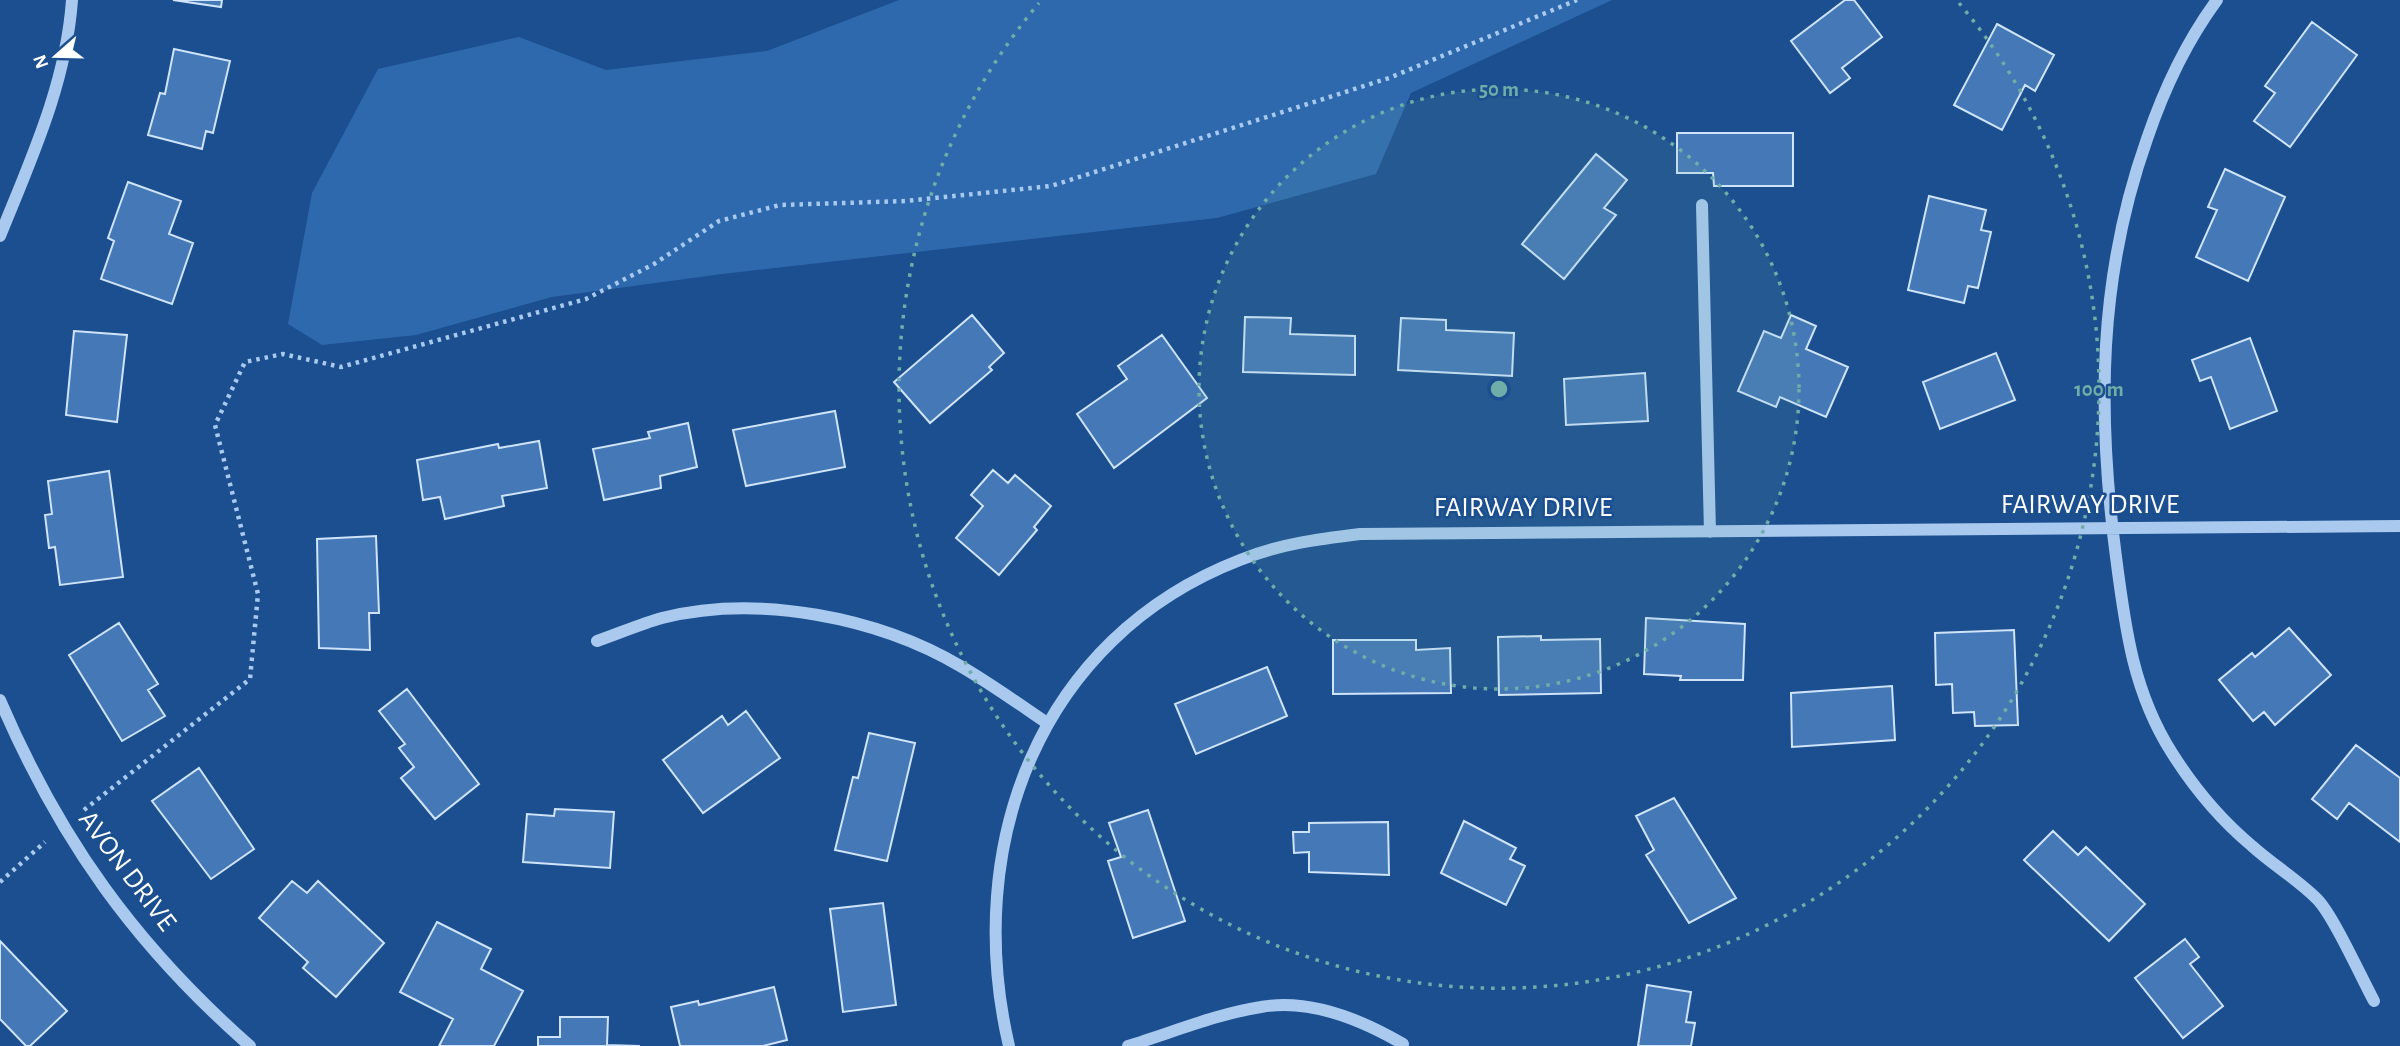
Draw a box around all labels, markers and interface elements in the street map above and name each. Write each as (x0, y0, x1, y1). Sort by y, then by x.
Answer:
north arrow (21, 21, 91, 91)
text: N (30, 52, 53, 71)
text: 50 m (1479, 79, 1519, 100)
centre of rings (1487, 377, 1511, 401)
text: 100 m (2074, 379, 2124, 400)
street label: FAIRWAY DRIVE (2001, 491, 2179, 519)
street label: FAIRWAY DRIVE (1434, 494, 1612, 522)
street label: AVON DRIVE (73, 806, 181, 936)

